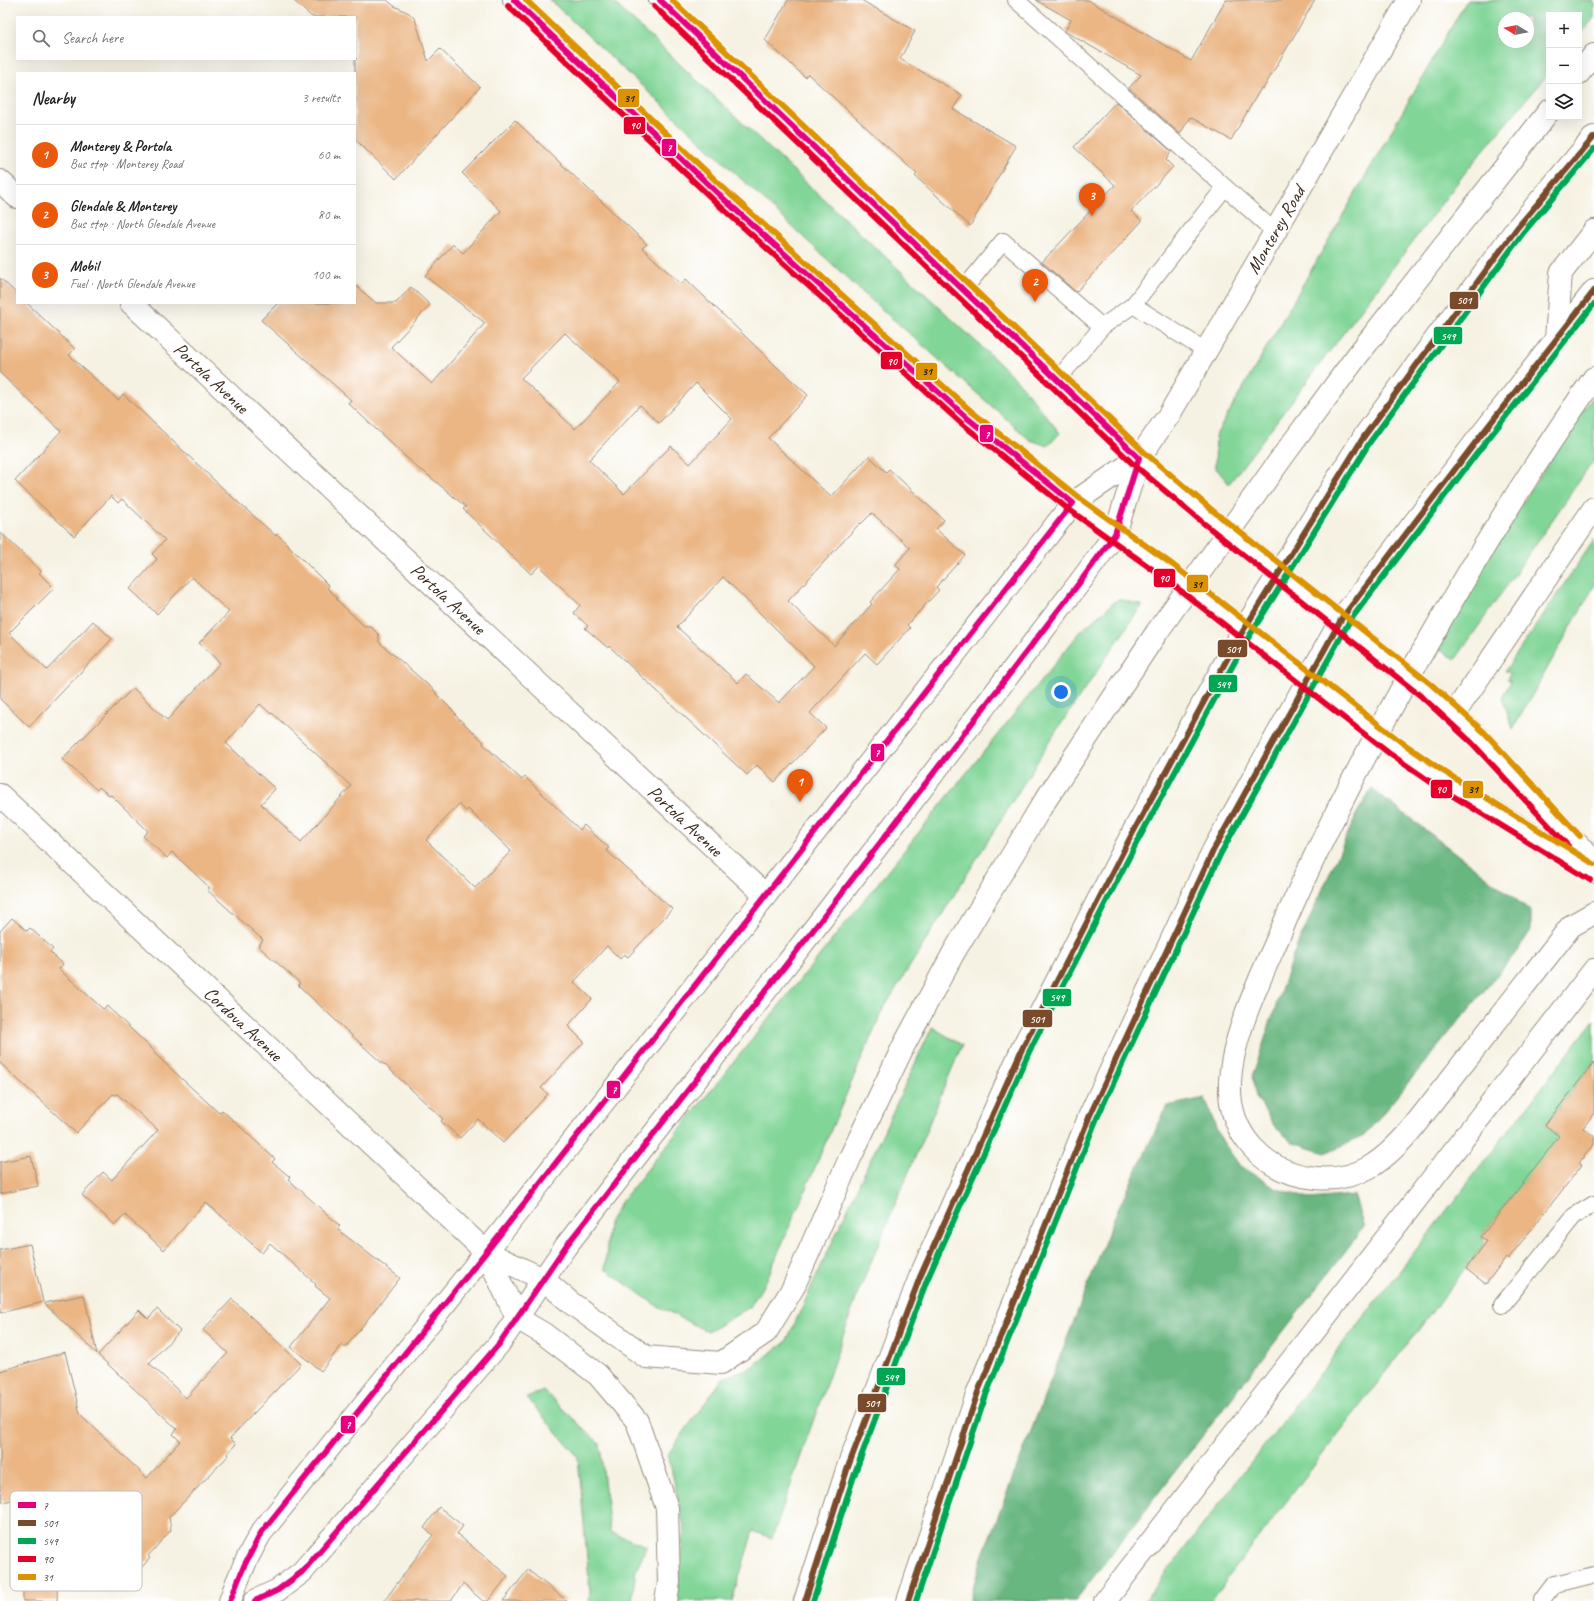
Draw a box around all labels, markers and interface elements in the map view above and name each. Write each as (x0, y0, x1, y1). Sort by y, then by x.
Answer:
north arrow (1498, 12, 1534, 48)
map controls (1546, 12, 1582, 120)
button: + (1546, 12, 1582, 48)
search box (16, 16, 356, 60)
icon: search (30, 27, 52, 49)
text: Search here (62, 29, 123, 48)
button: − (1546, 48, 1582, 84)
button: layers (1546, 84, 1582, 120)
text: Nearby (32, 88, 75, 109)
line badge: 31 (617, 88, 640, 108)
text: 3 results (302, 90, 340, 106)
text: 31 (624, 91, 635, 105)
line badge: 90 (623, 116, 646, 135)
text: 90 (630, 118, 641, 132)
text: Monterey & Portola (70, 137, 171, 156)
line badge: 7 (661, 138, 677, 157)
text: 7 (667, 140, 673, 154)
text: 1 (42, 147, 48, 163)
text: 60 m (318, 147, 340, 163)
text: Bus stop · Monterey Road (70, 156, 183, 172)
street label: Monterey Road (1241, 179, 1312, 278)
pin: 3 (1079, 183, 1105, 216)
text: Glendale & Monterey (70, 197, 176, 216)
text: 2 (42, 207, 48, 223)
text: 80 m (318, 207, 340, 223)
text: Bus stop · North Glendale Avenue (70, 216, 215, 232)
text: Mobil (70, 257, 99, 276)
text: 3 (42, 267, 48, 283)
text: 100 m (312, 267, 340, 283)
pin: 2 (1022, 269, 1048, 302)
text: Fuel · North Glendale Avenue (70, 276, 195, 292)
line badge: 501 (1449, 291, 1479, 310)
text: 501 (1457, 293, 1472, 307)
line badge: 549 (1433, 326, 1463, 345)
text: 549 (1441, 329, 1456, 343)
street label: Portola Avenue (168, 337, 255, 420)
line badge: 90 (880, 351, 903, 370)
text: 90 (887, 354, 898, 368)
line badge: 31 (915, 362, 938, 381)
text: 31 (922, 364, 933, 378)
line badge: 7 (979, 424, 994, 443)
text: 7 (985, 427, 991, 441)
street label: Portola Avenue (405, 558, 492, 641)
line badge: 90 (1153, 568, 1176, 588)
text: 90 (1159, 571, 1170, 585)
line badge: 31 (1186, 574, 1209, 593)
text: 31 (1192, 577, 1203, 591)
line badge: 501 (1217, 639, 1248, 658)
text: 501 (1226, 642, 1241, 656)
line badge: 549 (1208, 674, 1238, 693)
text: 549 (1216, 677, 1231, 691)
your location (1051, 682, 1071, 702)
line badge: 7 (870, 743, 885, 762)
text: 7 (875, 745, 881, 759)
pin: 1 (787, 769, 813, 802)
line badge: 90 (1430, 779, 1453, 799)
street label: Portola Avenue (642, 780, 729, 863)
line badge: 31 (1462, 780, 1484, 799)
text: 90 (1436, 782, 1447, 796)
text: 31 (1468, 782, 1479, 796)
street label: Cordova Avenue (199, 981, 289, 1068)
line badge: 549 (1042, 988, 1072, 1007)
text: 549 (1050, 990, 1065, 1004)
line badge: 501 (1022, 1009, 1053, 1028)
text: 501 (1030, 1012, 1045, 1026)
line badge: 7 (606, 1080, 621, 1099)
text: 7 (612, 1082, 618, 1096)
line badge: 549 (876, 1367, 906, 1386)
text: 549 (884, 1370, 899, 1384)
line badge: 501 (857, 1393, 887, 1413)
text: 501 (865, 1396, 880, 1410)
line badge: 7 (340, 1415, 356, 1434)
text: 7 (346, 1417, 352, 1431)
legend (10, 1491, 142, 1591)
text: 7 (43, 1498, 49, 1512)
text: 501 (43, 1516, 59, 1530)
text: 549 (43, 1534, 59, 1548)
text: 90 (43, 1552, 54, 1566)
text: 31 (43, 1570, 54, 1584)

